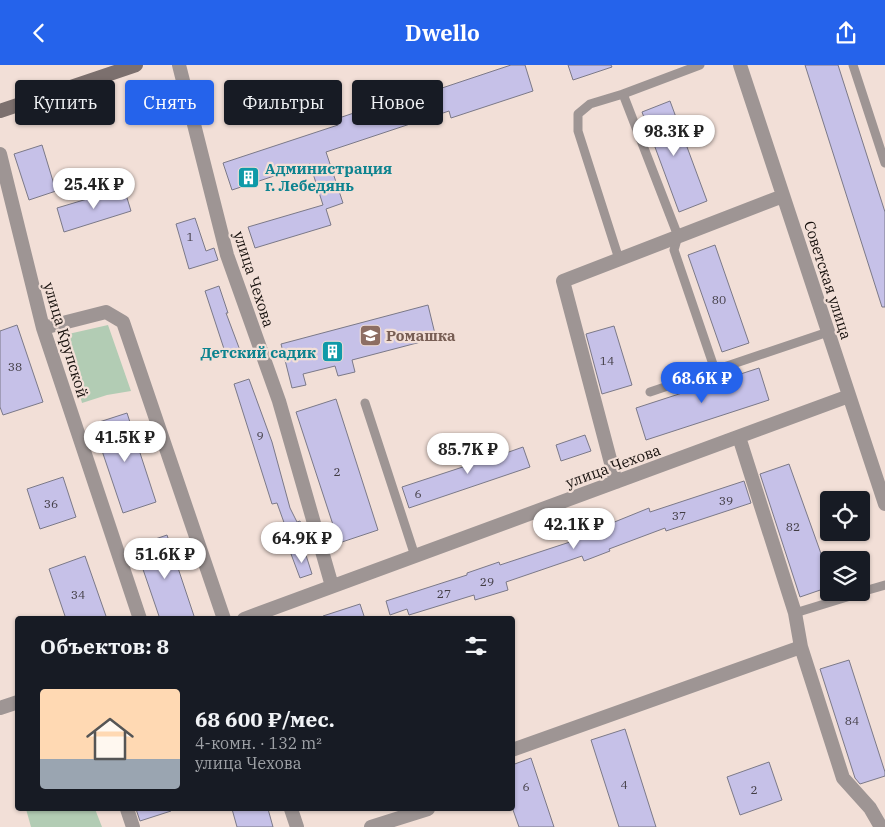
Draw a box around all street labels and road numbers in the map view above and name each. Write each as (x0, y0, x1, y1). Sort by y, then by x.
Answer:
street label: Советская улица (800, 218, 856, 342)
street label: улица Чехова (230, 229, 278, 329)
street label: улица Крупской (39, 280, 93, 400)
street label: улица Чехова (563, 440, 663, 492)

